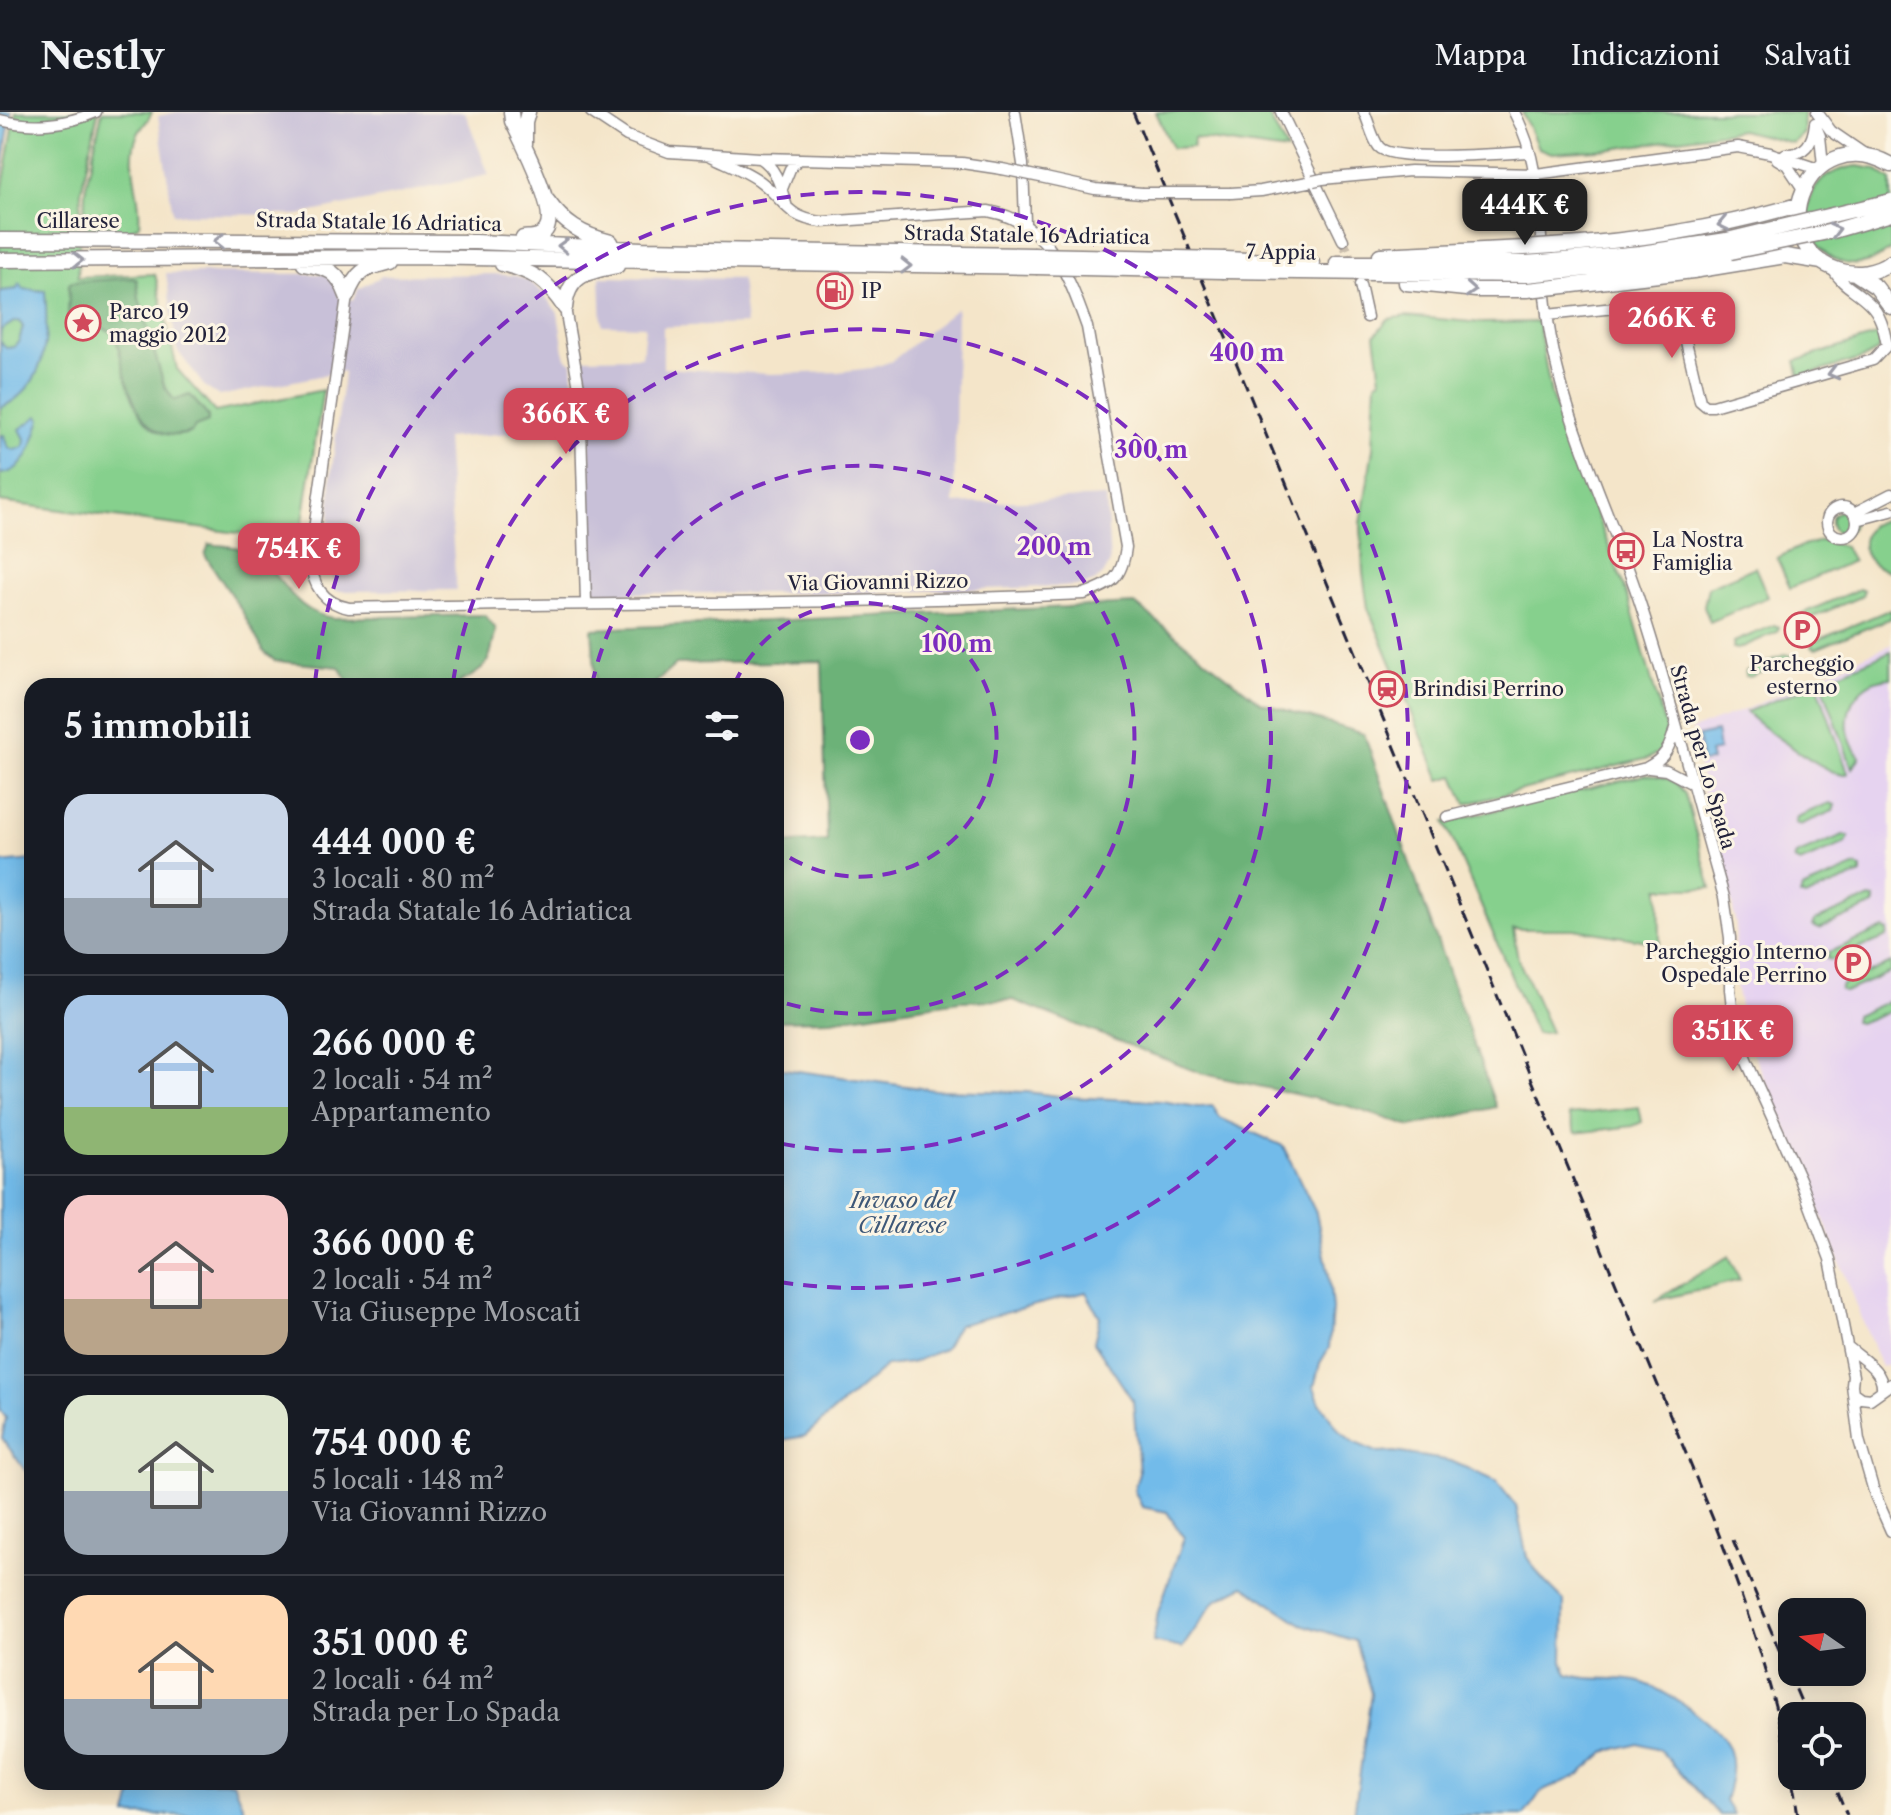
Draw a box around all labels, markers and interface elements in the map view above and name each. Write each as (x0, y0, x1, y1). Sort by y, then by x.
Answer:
text: Nestly (40, 32, 164, 79)
text: Mappa (1435, 38, 1527, 72)
text: Indicazioni (1571, 38, 1720, 72)
text: Salvati (1764, 38, 1851, 72)
pin: 444K € (1460, 179, 1590, 247)
text: 444K € (1480, 189, 1570, 221)
street label: Strada Statale 16 Adriatica (256, 208, 503, 236)
street label: Cillarese (36, 209, 120, 233)
one-way arrow (1716, 215, 1730, 232)
street label: Strada Statale 16 Adriatica (904, 221, 1151, 249)
one-way arrow (1827, 222, 1841, 239)
one-way arrow (212, 232, 225, 250)
one-way arrow (556, 237, 569, 254)
street label: 7 Appia (1246, 239, 1317, 265)
one-way arrow (72, 251, 85, 269)
one-way arrow (900, 258, 913, 275)
fuel station icon: IP (816, 272, 854, 310)
place label: IP (861, 279, 882, 303)
one-way arrow (1465, 281, 1478, 298)
pin: 266K € (1607, 292, 1737, 360)
place label: Parco 19 maggio 2012 (109, 300, 227, 347)
text: 266K € (1627, 302, 1717, 334)
place icon: Parco 19 maggio 2012 (64, 304, 102, 342)
text: 400 m (1210, 338, 1284, 367)
one-way arrow (1826, 364, 1840, 380)
pin: 366K € (501, 388, 631, 456)
text: 366K € (522, 398, 610, 430)
text: 300 m (1114, 435, 1188, 464)
pin: 754K € (234, 523, 364, 591)
place label: La Nostra Famiglia (1652, 528, 1744, 575)
text: 200 m (1017, 532, 1091, 561)
bus stop icon: La Nostra Famiglia (1607, 532, 1645, 570)
text: 754K € (256, 533, 342, 565)
street label: Via Giovanni Rizzo (786, 568, 969, 596)
parking icon: Parcheggio esterno (1783, 611, 1821, 649)
text: 100 m (921, 629, 993, 658)
place label: Parcheggio esterno (1749, 652, 1855, 699)
street label: Strada per Lo Spada (1665, 662, 1741, 852)
station icon: Brindisi Perrino (1368, 670, 1406, 708)
place label: Brindisi Perrino (1413, 677, 1564, 701)
icon: filters (700, 704, 744, 748)
text: 5 immobili (64, 705, 251, 747)
centre of rings (846, 726, 874, 754)
text: 444 000 € (312, 821, 476, 863)
icon: home (128, 826, 224, 922)
text: 3 locali · 80 m² (312, 863, 495, 895)
text: Strada Statale 16 Adriatica (312, 895, 632, 927)
place label: Parcheggio Interno Ospedale Perrino (1645, 940, 1827, 987)
parking icon: Parcheggio Interno Ospedale Perrino (1834, 944, 1872, 982)
pin: 351K € (1668, 1005, 1798, 1073)
text: 351K € (1691, 1015, 1775, 1047)
text: 266 000 € (312, 1022, 476, 1064)
icon: home (128, 1027, 224, 1123)
text: 2 locali · 54 m² (312, 1064, 493, 1096)
text: Appartamento (312, 1096, 491, 1128)
water label: Invaso del Cillarese (848, 1187, 957, 1239)
text: 366 000 € (312, 1222, 475, 1264)
icon: home (128, 1227, 224, 1323)
text: 2 locali · 54 m² (312, 1264, 493, 1296)
text: Via Giuseppe Moscati (312, 1296, 581, 1328)
text: 754 000 € (312, 1422, 472, 1464)
icon: home (128, 1427, 224, 1523)
text: 5 locali · 148 m² (312, 1464, 504, 1496)
text: Via Giovanni Rizzo (312, 1496, 547, 1528)
north arrow (1778, 1598, 1866, 1686)
map controls (1778, 1598, 1866, 1790)
text: 351 000 € (312, 1622, 469, 1664)
icon: home (128, 1627, 224, 1723)
text: 2 locali · 64 m² (312, 1664, 494, 1696)
text: Strada per Lo Spada (312, 1696, 560, 1728)
button: locate (1778, 1702, 1866, 1790)

